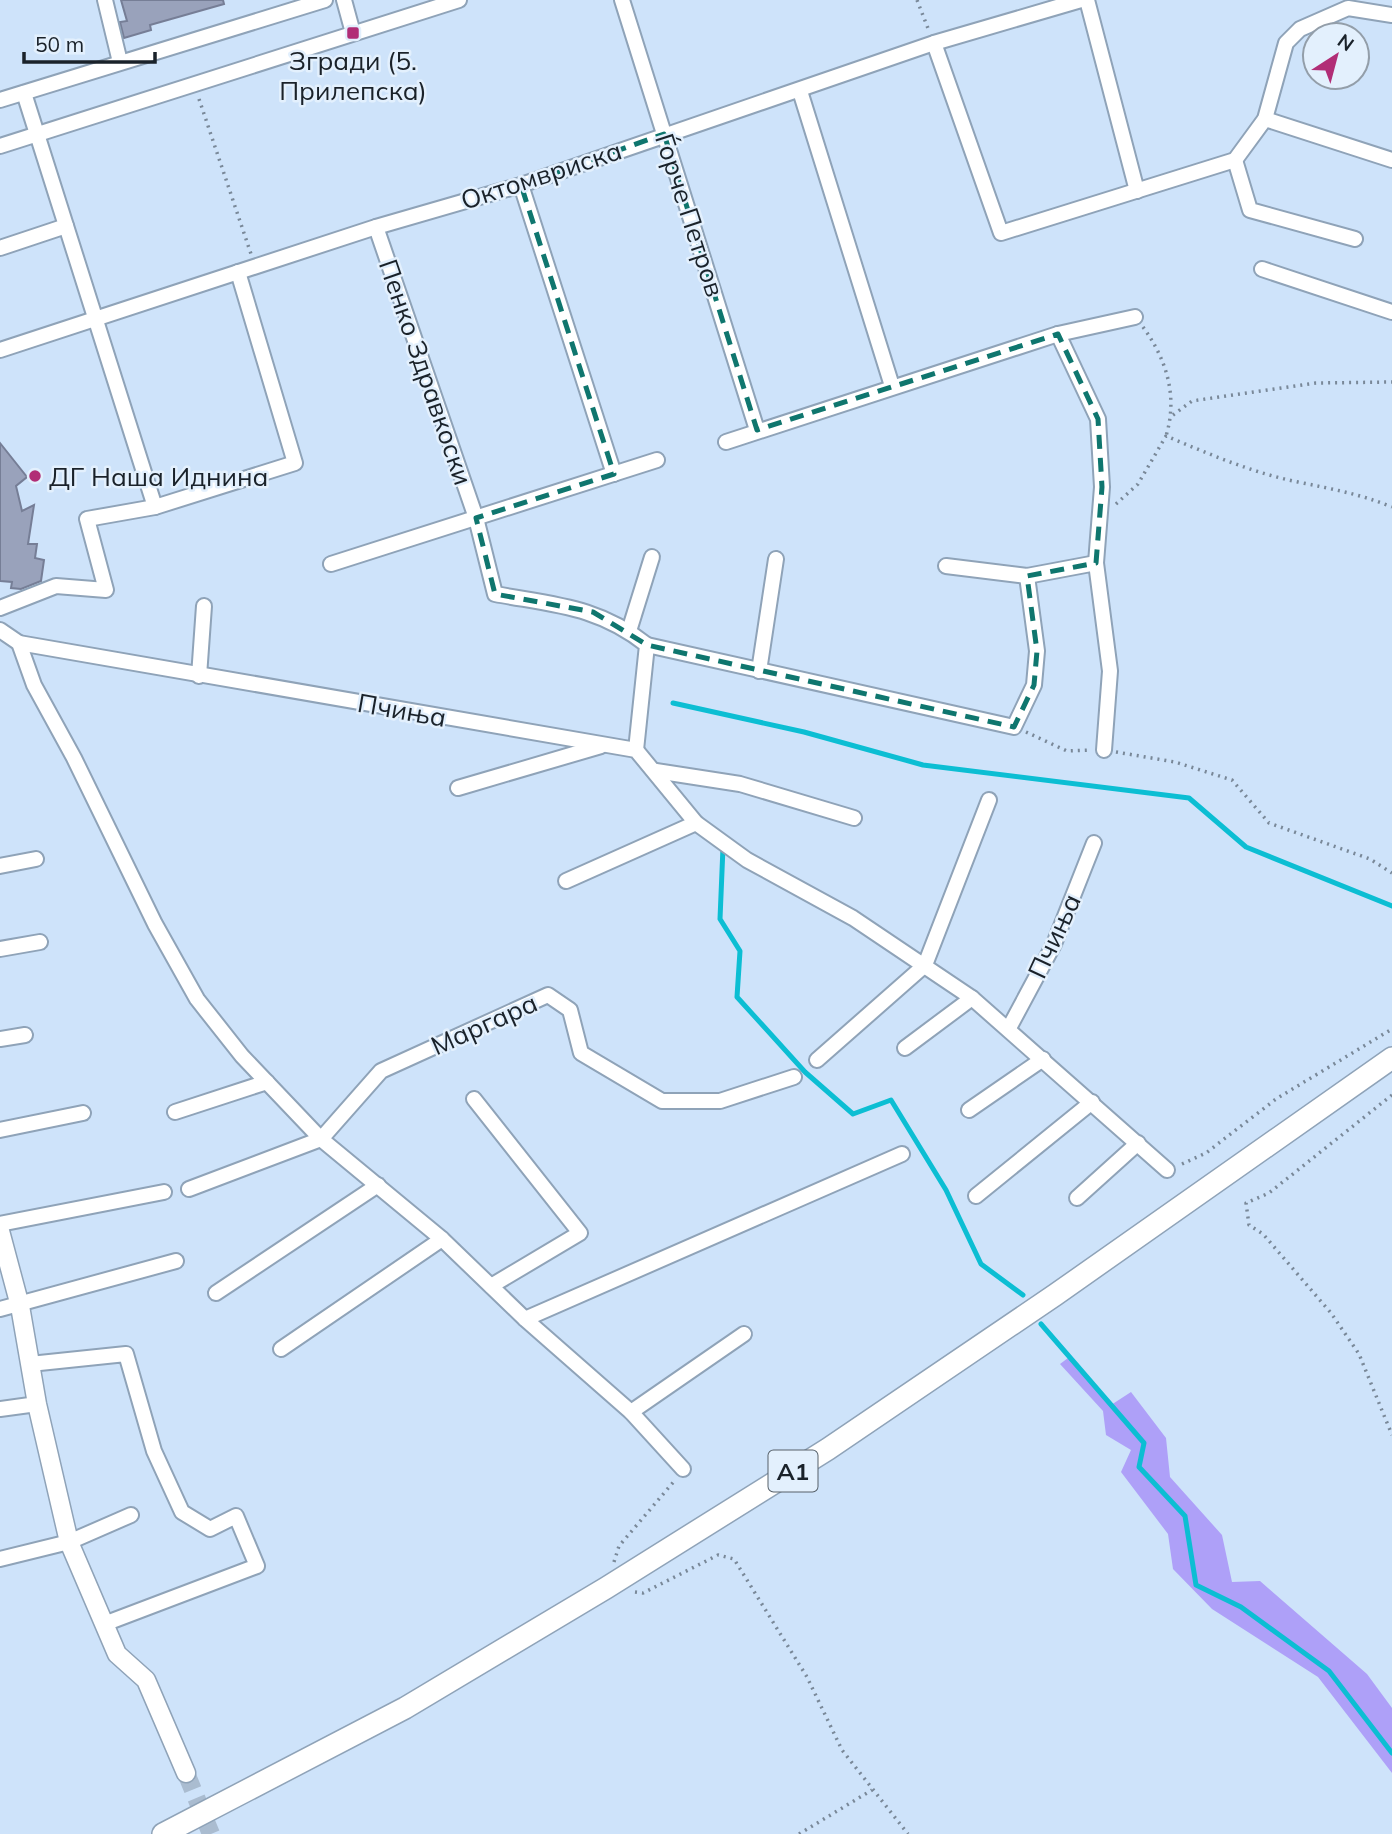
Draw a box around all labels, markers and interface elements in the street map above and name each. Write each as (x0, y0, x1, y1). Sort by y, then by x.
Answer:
scale bar (24, 21, 156, 65)
north arrow (1301, 21, 1371, 91)
marker: Згради (5. Прилепска) (345, 25, 361, 41)
text: N (1333, 28, 1359, 56)
text: 50 m (35, 31, 84, 57)
place label: Згради (5. Прилепска) (279, 44, 427, 107)
street label: Ѓорче Петров (648, 129, 732, 301)
street label: Октомвриска (456, 133, 626, 217)
street label: Пенко Здравкоски (372, 255, 480, 489)
place label: ДГ Наша Иднина (49, 460, 268, 493)
marker: ДГ Наша Иднина (27, 468, 43, 484)
street label: Пчиња (355, 686, 449, 734)
street label: Пчиња (1020, 889, 1088, 983)
street label: Маргара (426, 986, 542, 1062)
road number: A1 (768, 1450, 818, 1492)

